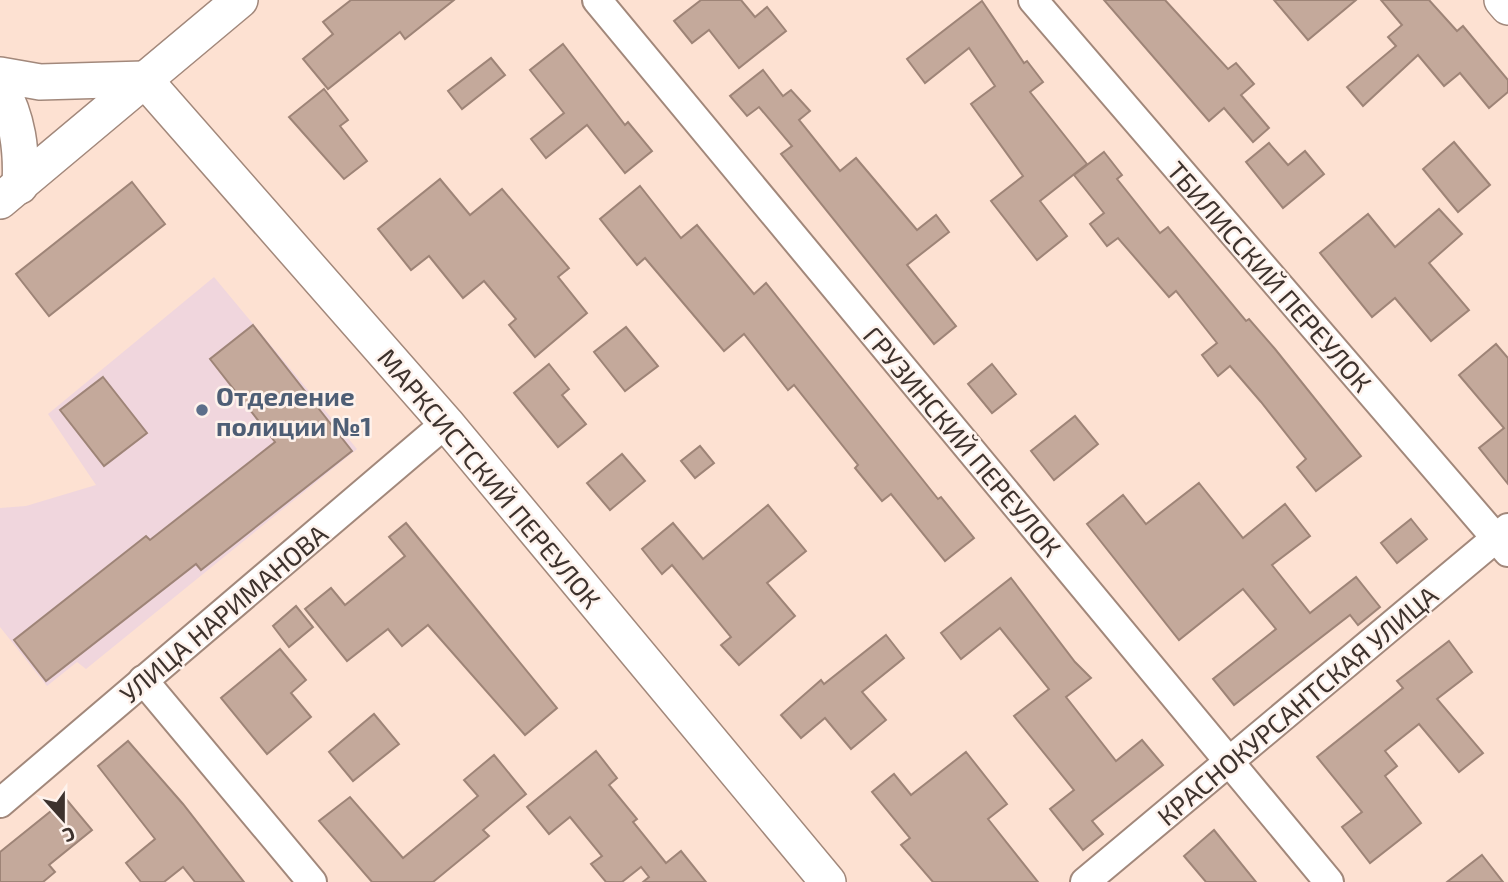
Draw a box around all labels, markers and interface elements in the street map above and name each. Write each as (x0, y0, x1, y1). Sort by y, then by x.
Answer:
street label: ТБИЛИССКИЙ ПЕРЕУЛОК (1161, 154, 1379, 398)
street label: ГРУЗИНСКИЙ ПЕРЕУЛОК (858, 320, 1068, 562)
street label: МАРКСИСТСКИЙ ПЕРЕУЛОК (372, 342, 608, 614)
place label: Отделение полиции №1 (216, 380, 372, 441)
marker: Отделение полиции №1 (194, 402, 210, 418)
street label: УЛИЦА НАРИМАНОВА (113, 517, 333, 709)
street label: КРАСНОКУРСАНТСКАЯ УЛИЦА (1151, 579, 1443, 831)
north arrow (28, 784, 98, 854)
text: С (60, 823, 79, 848)

